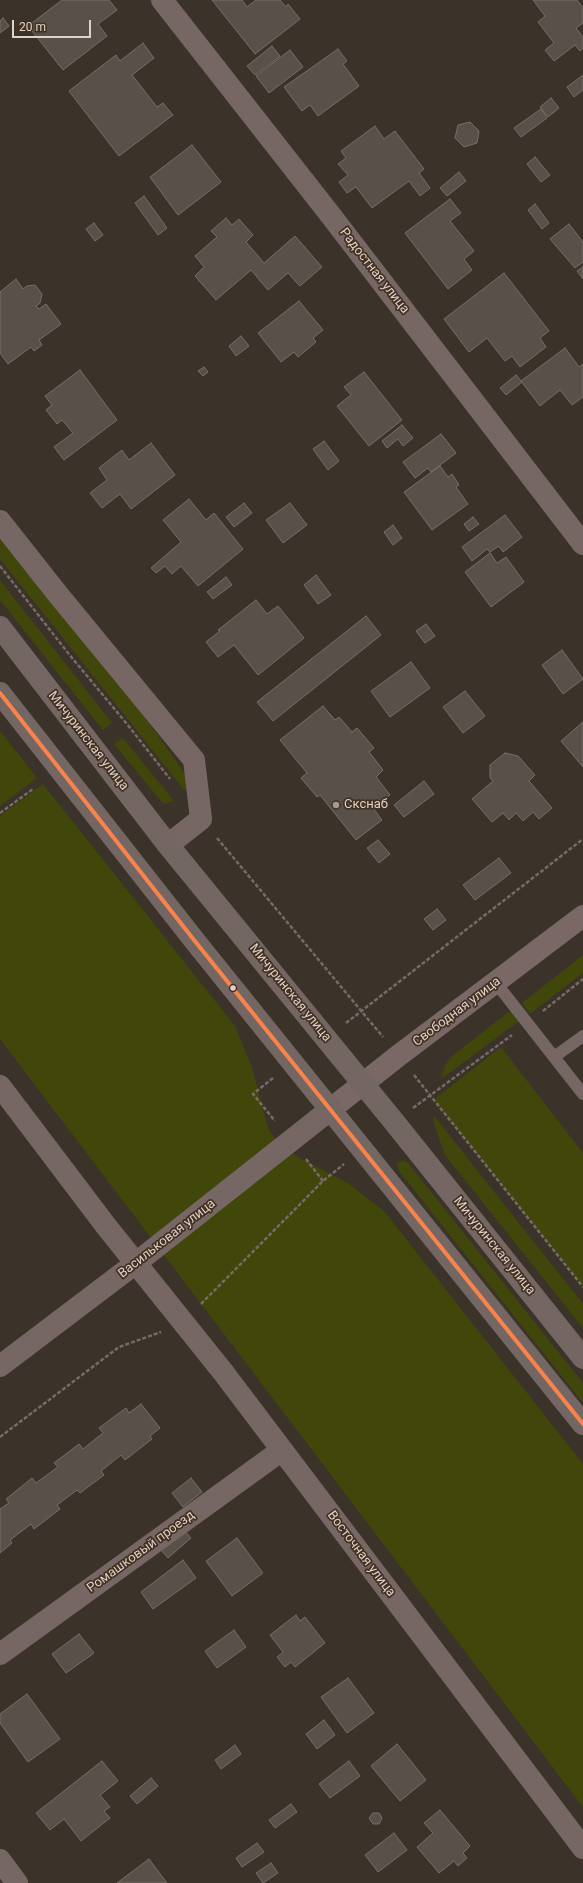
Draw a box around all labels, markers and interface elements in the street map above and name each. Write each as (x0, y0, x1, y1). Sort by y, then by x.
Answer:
scale bar (14, 12, 93, 38)
text: 20 m (19, 20, 46, 34)
street label: Радостная улица (336, 225, 412, 317)
street label: Мичуринская улица (45, 688, 131, 794)
place label: Скснаб (344, 797, 388, 813)
marker: Скснаб (331, 800, 341, 810)
street label: Мичуринская улица (246, 941, 334, 1045)
street label: Свободная улица (410, 974, 504, 1050)
unlabelled marker (228, 983, 238, 993)
street label: Мичуринская улица (450, 1194, 538, 1298)
street label: Васильковая улица (115, 1196, 219, 1282)
street label: Ромашковый проезд (84, 1508, 198, 1596)
street label: Восточная улица (324, 1508, 398, 1600)

